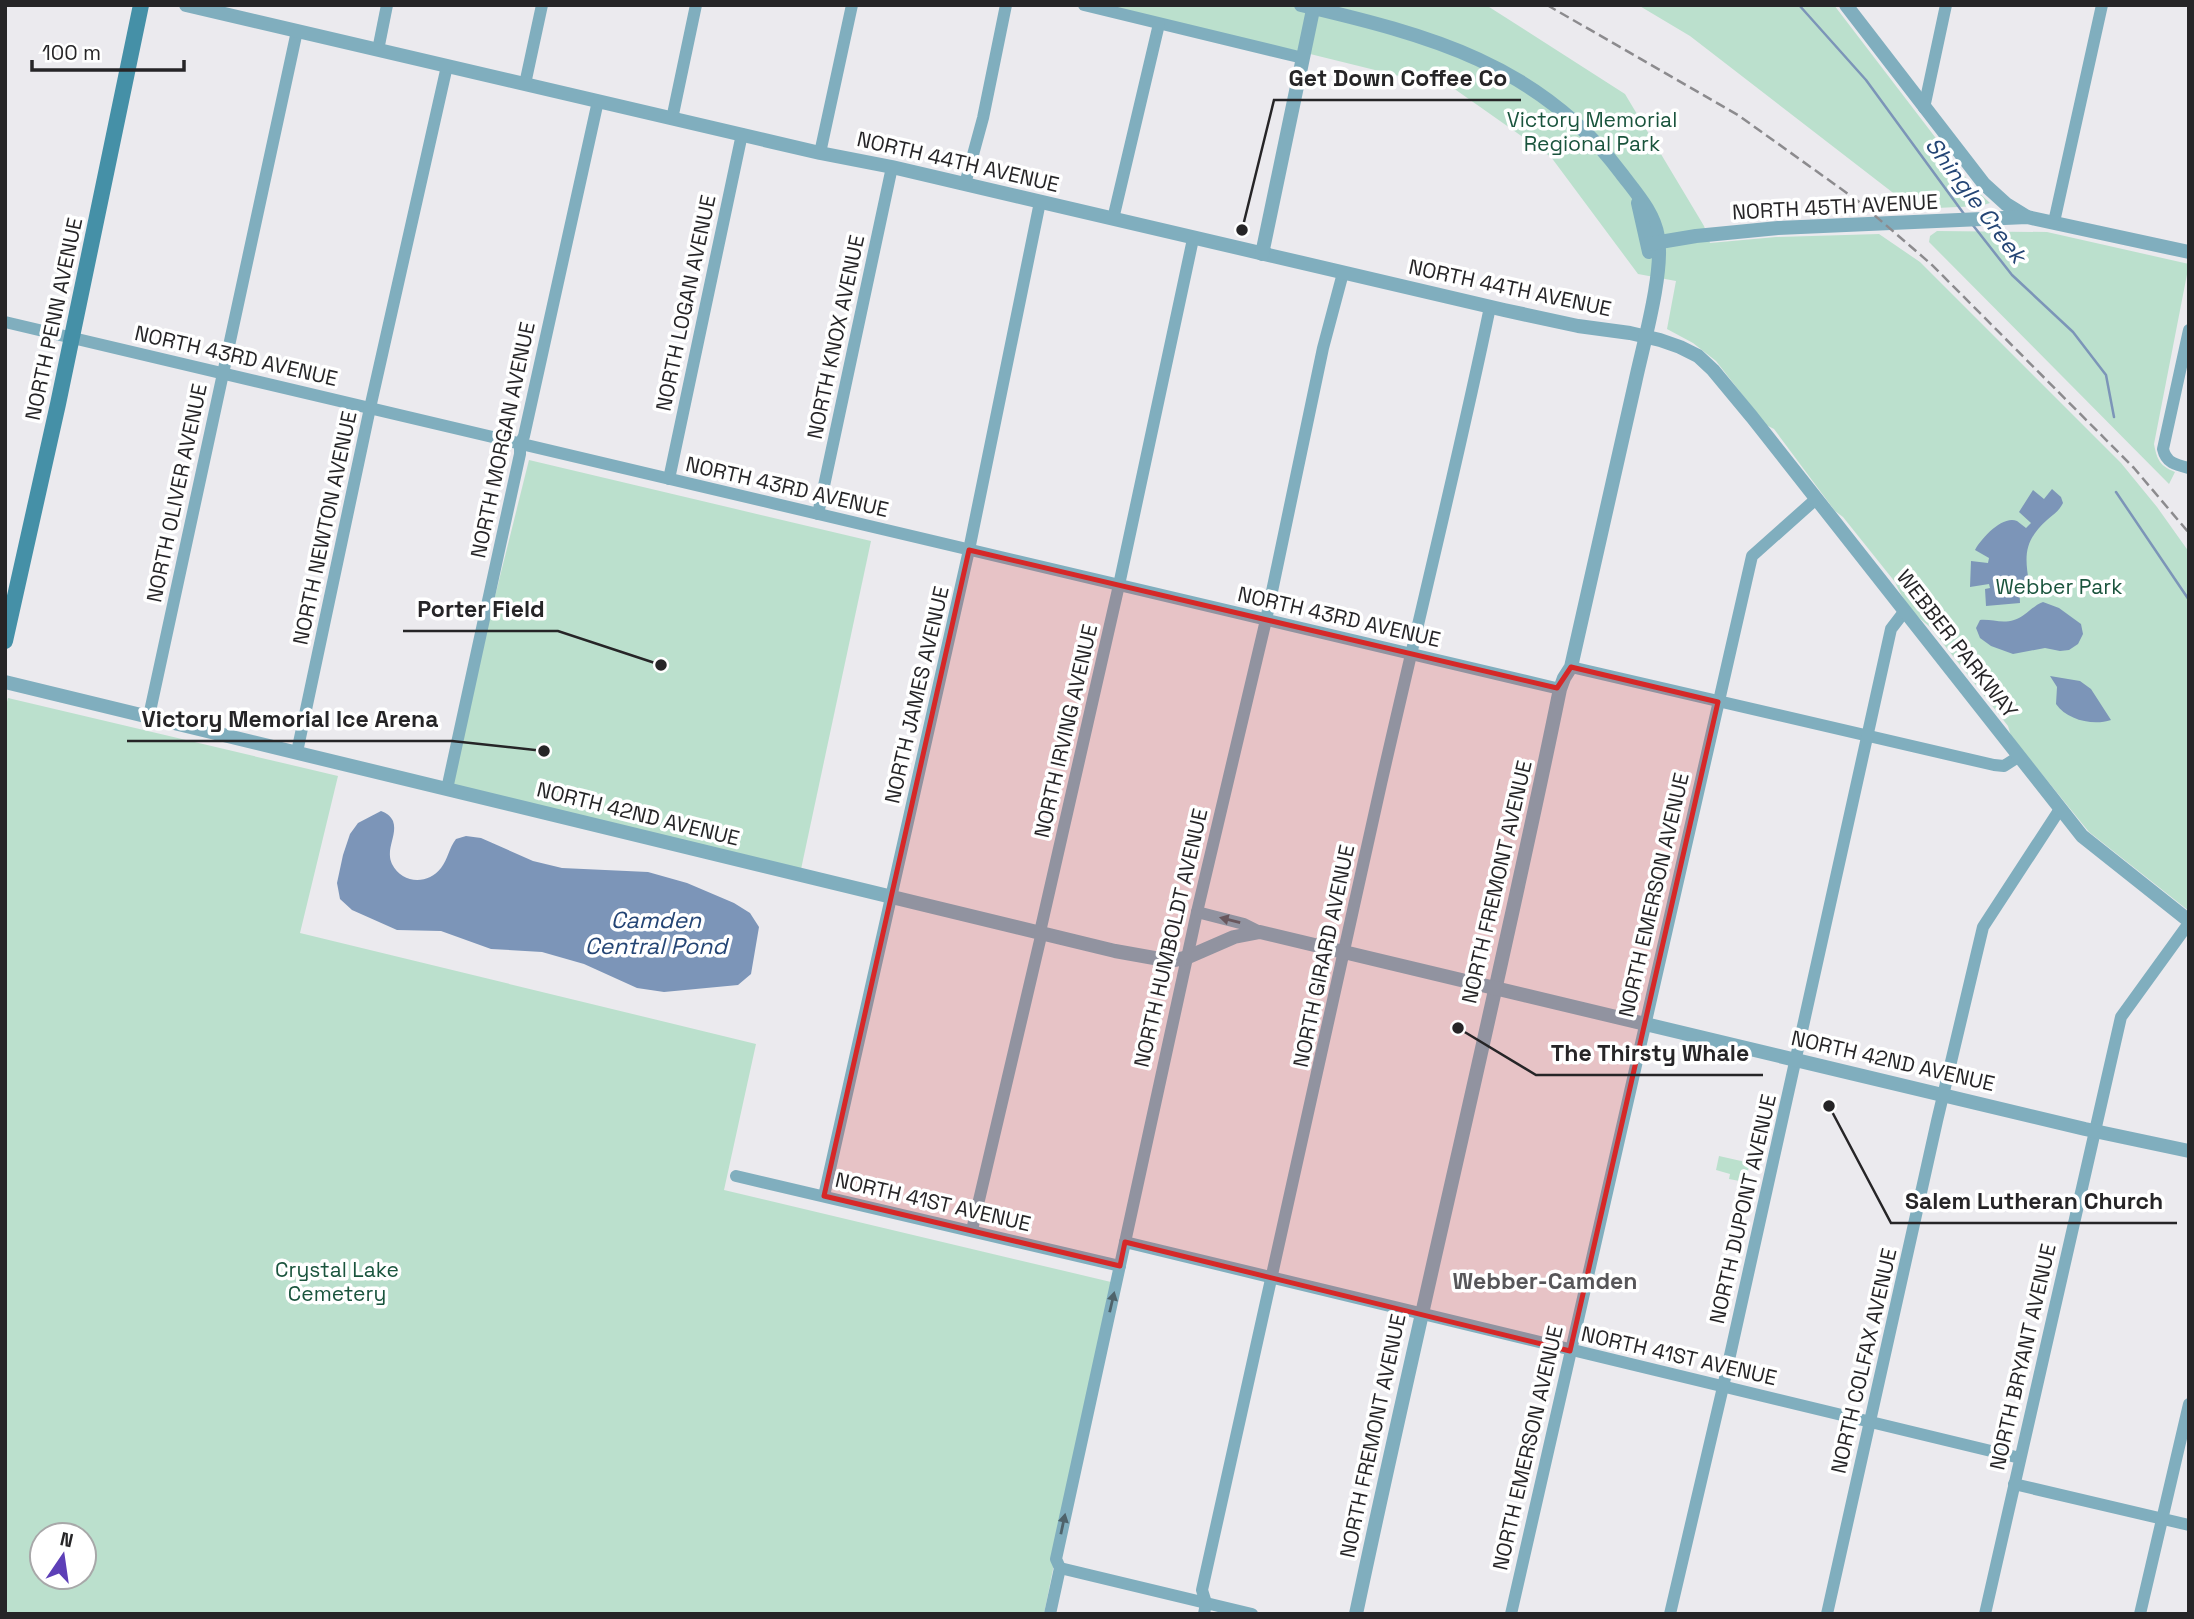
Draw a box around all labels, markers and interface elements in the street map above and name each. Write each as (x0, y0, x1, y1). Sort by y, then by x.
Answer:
scale bar (32, 28, 184, 72)
text: 100 m (42, 39, 101, 66)
callout: Get Down Coffee Co (1274, 56, 1521, 100)
text: Get Down Coffee Co (1289, 63, 1507, 93)
park label: Victory Memorial Regional Park (1507, 106, 1677, 157)
street label: NORTH 44TH AVENUE (854, 125, 1062, 198)
water label: Shingle Creek (1919, 131, 2035, 271)
street label: NORTH 45TH AVENUE (1731, 188, 1939, 225)
street label: NORTH LOGAN AVENUE (649, 192, 722, 414)
street label: NORTH PENN AVENUE (19, 215, 88, 423)
street label: NORTH KNOX AVENUE (801, 232, 870, 441)
street label: NORTH 44TH AVENUE (1406, 253, 1614, 322)
street label: NORTH 43RD AVENUE (132, 319, 340, 392)
street label: NORTH MORGAN AVENUE (464, 319, 541, 561)
street label: NORTH OLIVER AVENUE (140, 381, 213, 605)
street label: NORTH NEWTON AVENUE (287, 409, 362, 647)
street label: NORTH 43RD AVENUE (683, 450, 891, 523)
street label: WEBBER PARKWAY (1891, 564, 2024, 724)
park label: Webber Park (1996, 573, 2122, 600)
street label: NORTH 43RD AVENUE (1235, 580, 1443, 653)
street label: NORTH JAMES AVENUE (878, 584, 955, 806)
callout: Porter Field (403, 587, 558, 631)
text: Porter Field (417, 594, 545, 624)
street label: NORTH IRVING AVENUE (1028, 621, 1103, 840)
callout: Victory Memorial Ice Arena (127, 697, 452, 741)
text: Victory Memorial Ice Arena (142, 704, 438, 734)
street label: NORTH FREMONT AVENUE (1455, 758, 1538, 1006)
street label: NORTH EMERSON AVENUE (1612, 770, 1695, 1020)
street label: NORTH 42ND AVENUE (534, 775, 742, 852)
street label: NORTH HUMBOLDT AVENUE (1128, 806, 1213, 1070)
street label: NORTH GIRARD AVENUE (1287, 842, 1360, 1070)
water label: Camden Central Pond (585, 905, 729, 961)
one-way arrow (1218, 914, 1240, 925)
street label: NORTH 42ND AVENUE (1789, 1024, 1997, 1097)
callout: The Thirsty Whale (1536, 1031, 1763, 1075)
text: The Thirsty Whale (1551, 1038, 1749, 1068)
street label: NORTH DUPONT AVENUE (1703, 1092, 1782, 1326)
street label: NORTH 41ST AVENUE (833, 1166, 1033, 1237)
callout: Salem Lutheran Church (1891, 1179, 2177, 1223)
text: Salem Lutheran Church (1905, 1186, 2163, 1216)
street label: NORTH BRYANT AVENUE (1983, 1241, 2062, 1473)
street label: NORTH COLFAX AVENUE (1824, 1246, 1903, 1476)
park label: Crystal Lake Cemetery (275, 1256, 399, 1307)
district label: Webber-Camden (1452, 1266, 1638, 1296)
one-way arrow (1107, 1291, 1118, 1313)
street label: NORTH FREMONT AVENUE (1333, 1311, 1412, 1560)
street label: NORTH 41ST AVENUE (1579, 1320, 1779, 1391)
street label: NORTH EMERSON AVENUE (1486, 1323, 1569, 1573)
one-way arrow (1058, 1513, 1069, 1535)
north arrow (28, 1521, 98, 1591)
text: N (58, 1526, 76, 1554)

